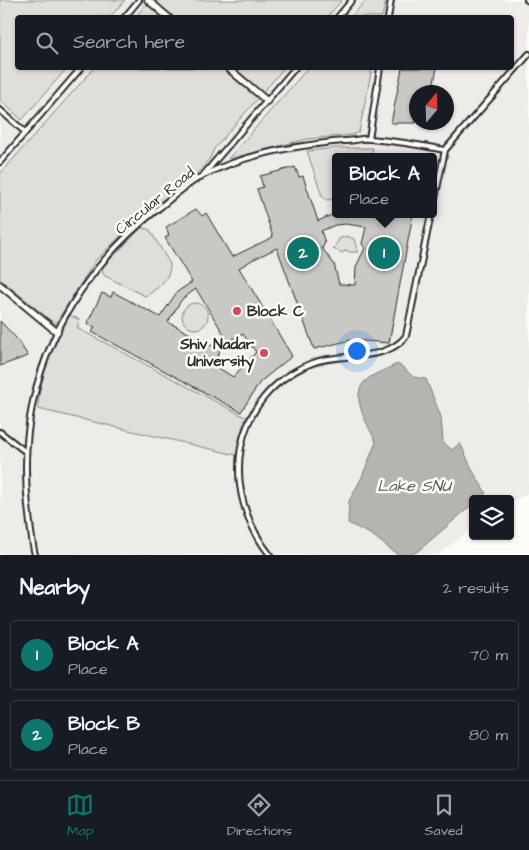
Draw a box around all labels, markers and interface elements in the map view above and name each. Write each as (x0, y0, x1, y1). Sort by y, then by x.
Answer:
search box (15, 15, 514, 70)
icon: search (33, 29, 61, 57)
text: Search here (73, 29, 185, 56)
north arrow (409, 85, 454, 130)
popup (332, 153, 437, 218)
text: Block A (349, 161, 420, 188)
street label: Circular Road (111, 162, 200, 240)
text: Place (349, 188, 389, 210)
pin: 2 (287, 234, 319, 272)
pin: 1 (368, 234, 400, 272)
place label: Block C (247, 301, 304, 322)
marker: Block C (231, 305, 243, 317)
place label: Shiv Nadar University (179, 334, 255, 373)
your location (344, 338, 370, 364)
marker: Shiv Nadar University (258, 347, 270, 359)
water label: Lake SNU (377, 475, 453, 497)
map controls (469, 495, 514, 540)
button: layers (469, 495, 514, 540)
text: Nearby (20, 573, 90, 602)
text: 2 results (443, 577, 509, 599)
text: Block A (68, 631, 139, 658)
text: 1 (36, 644, 38, 666)
text: 70 m (469, 644, 508, 666)
text: Place (68, 658, 108, 680)
text: Block B (68, 711, 140, 738)
text: 2 (32, 724, 42, 746)
text: 80 m (469, 724, 508, 746)
text: Place (68, 738, 108, 760)
tab: Map (66, 791, 94, 841)
tab: Directions (227, 791, 292, 841)
tab: Saved (425, 791, 463, 841)

